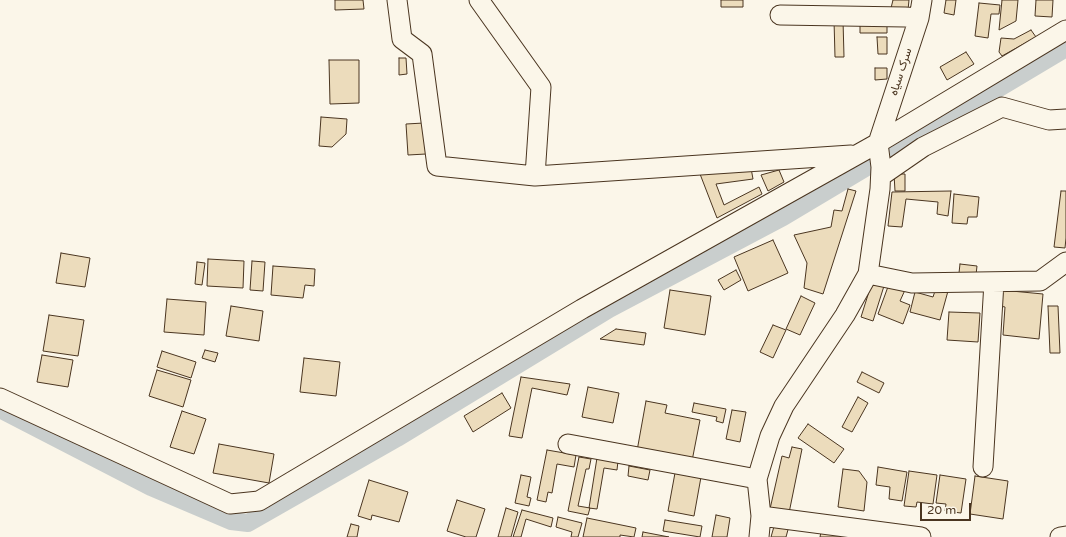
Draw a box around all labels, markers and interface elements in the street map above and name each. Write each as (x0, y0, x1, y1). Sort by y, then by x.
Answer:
street label: سرک سیاه (887, 46, 915, 98)
scale bar (922, 495, 973, 521)
text: 20 m (927, 503, 956, 517)

